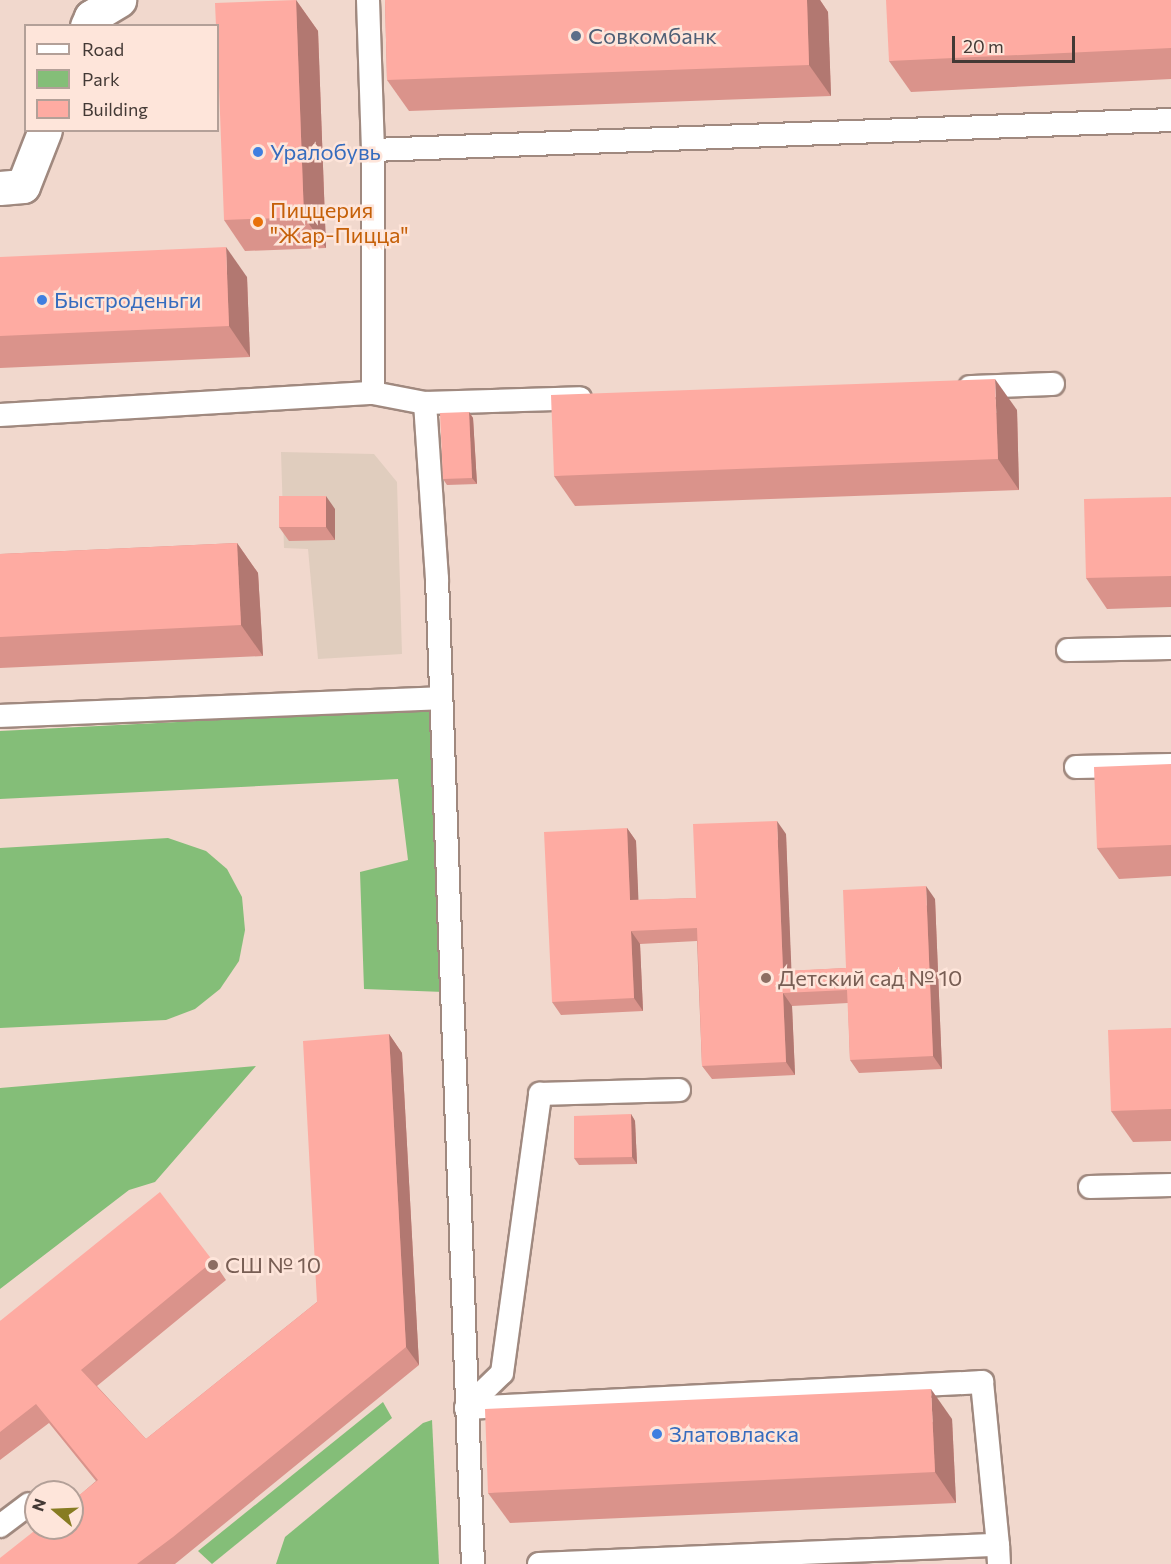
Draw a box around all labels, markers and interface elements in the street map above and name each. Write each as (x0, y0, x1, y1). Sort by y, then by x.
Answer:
place label: Совкомбанк (588, 23, 717, 49)
legend (24, 24, 219, 132)
scale bar (955, 24, 1078, 62)
marker: Совкомбанк (569, 29, 583, 43)
text: 20 m (963, 35, 1004, 57)
text: Road (82, 38, 124, 60)
text: Park (82, 68, 120, 90)
text: Building (82, 98, 148, 120)
place label: Уралобувь (270, 139, 381, 165)
marker: Уралобувь (251, 145, 265, 159)
place label: Пиццерия "Жар-Пицца" (270, 196, 409, 248)
marker: Пиццерия "Жар-Пицца" (251, 215, 265, 229)
place label: Быстроденьги (54, 287, 201, 313)
marker: Быстроденьги (35, 293, 49, 307)
place label: Детский сад № 10 (778, 965, 962, 991)
marker: Детский сад № 10 (759, 971, 773, 985)
place label: СШ № 10 (225, 1252, 321, 1278)
marker: СШ № 10 (206, 1258, 220, 1272)
place label: Златовласка (669, 1421, 799, 1447)
marker: Златовласка (650, 1427, 664, 1441)
north arrow (24, 1480, 84, 1540)
text: N (27, 1496, 49, 1513)

